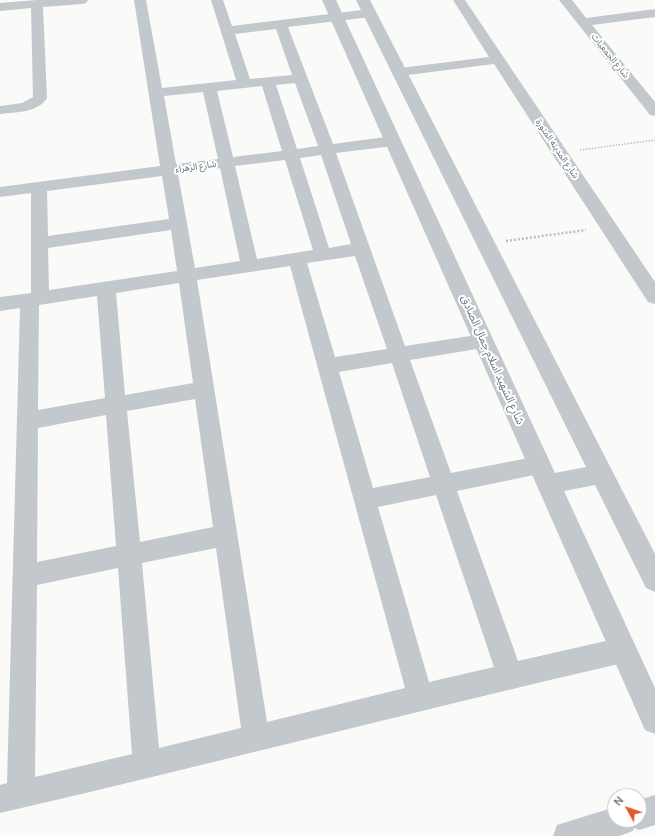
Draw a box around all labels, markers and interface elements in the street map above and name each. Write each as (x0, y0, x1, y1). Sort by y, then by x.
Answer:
street label: شارع الجمعيات (589, 31, 631, 81)
street label: شارع المدينه المنورة (533, 117, 581, 181)
street label: شارع الزهراء (175, 159, 217, 175)
street label: شارع الشهيد اسلام جمال الصادق (457, 293, 527, 427)
north arrow (607, 788, 647, 828)
text: N (610, 793, 626, 808)

